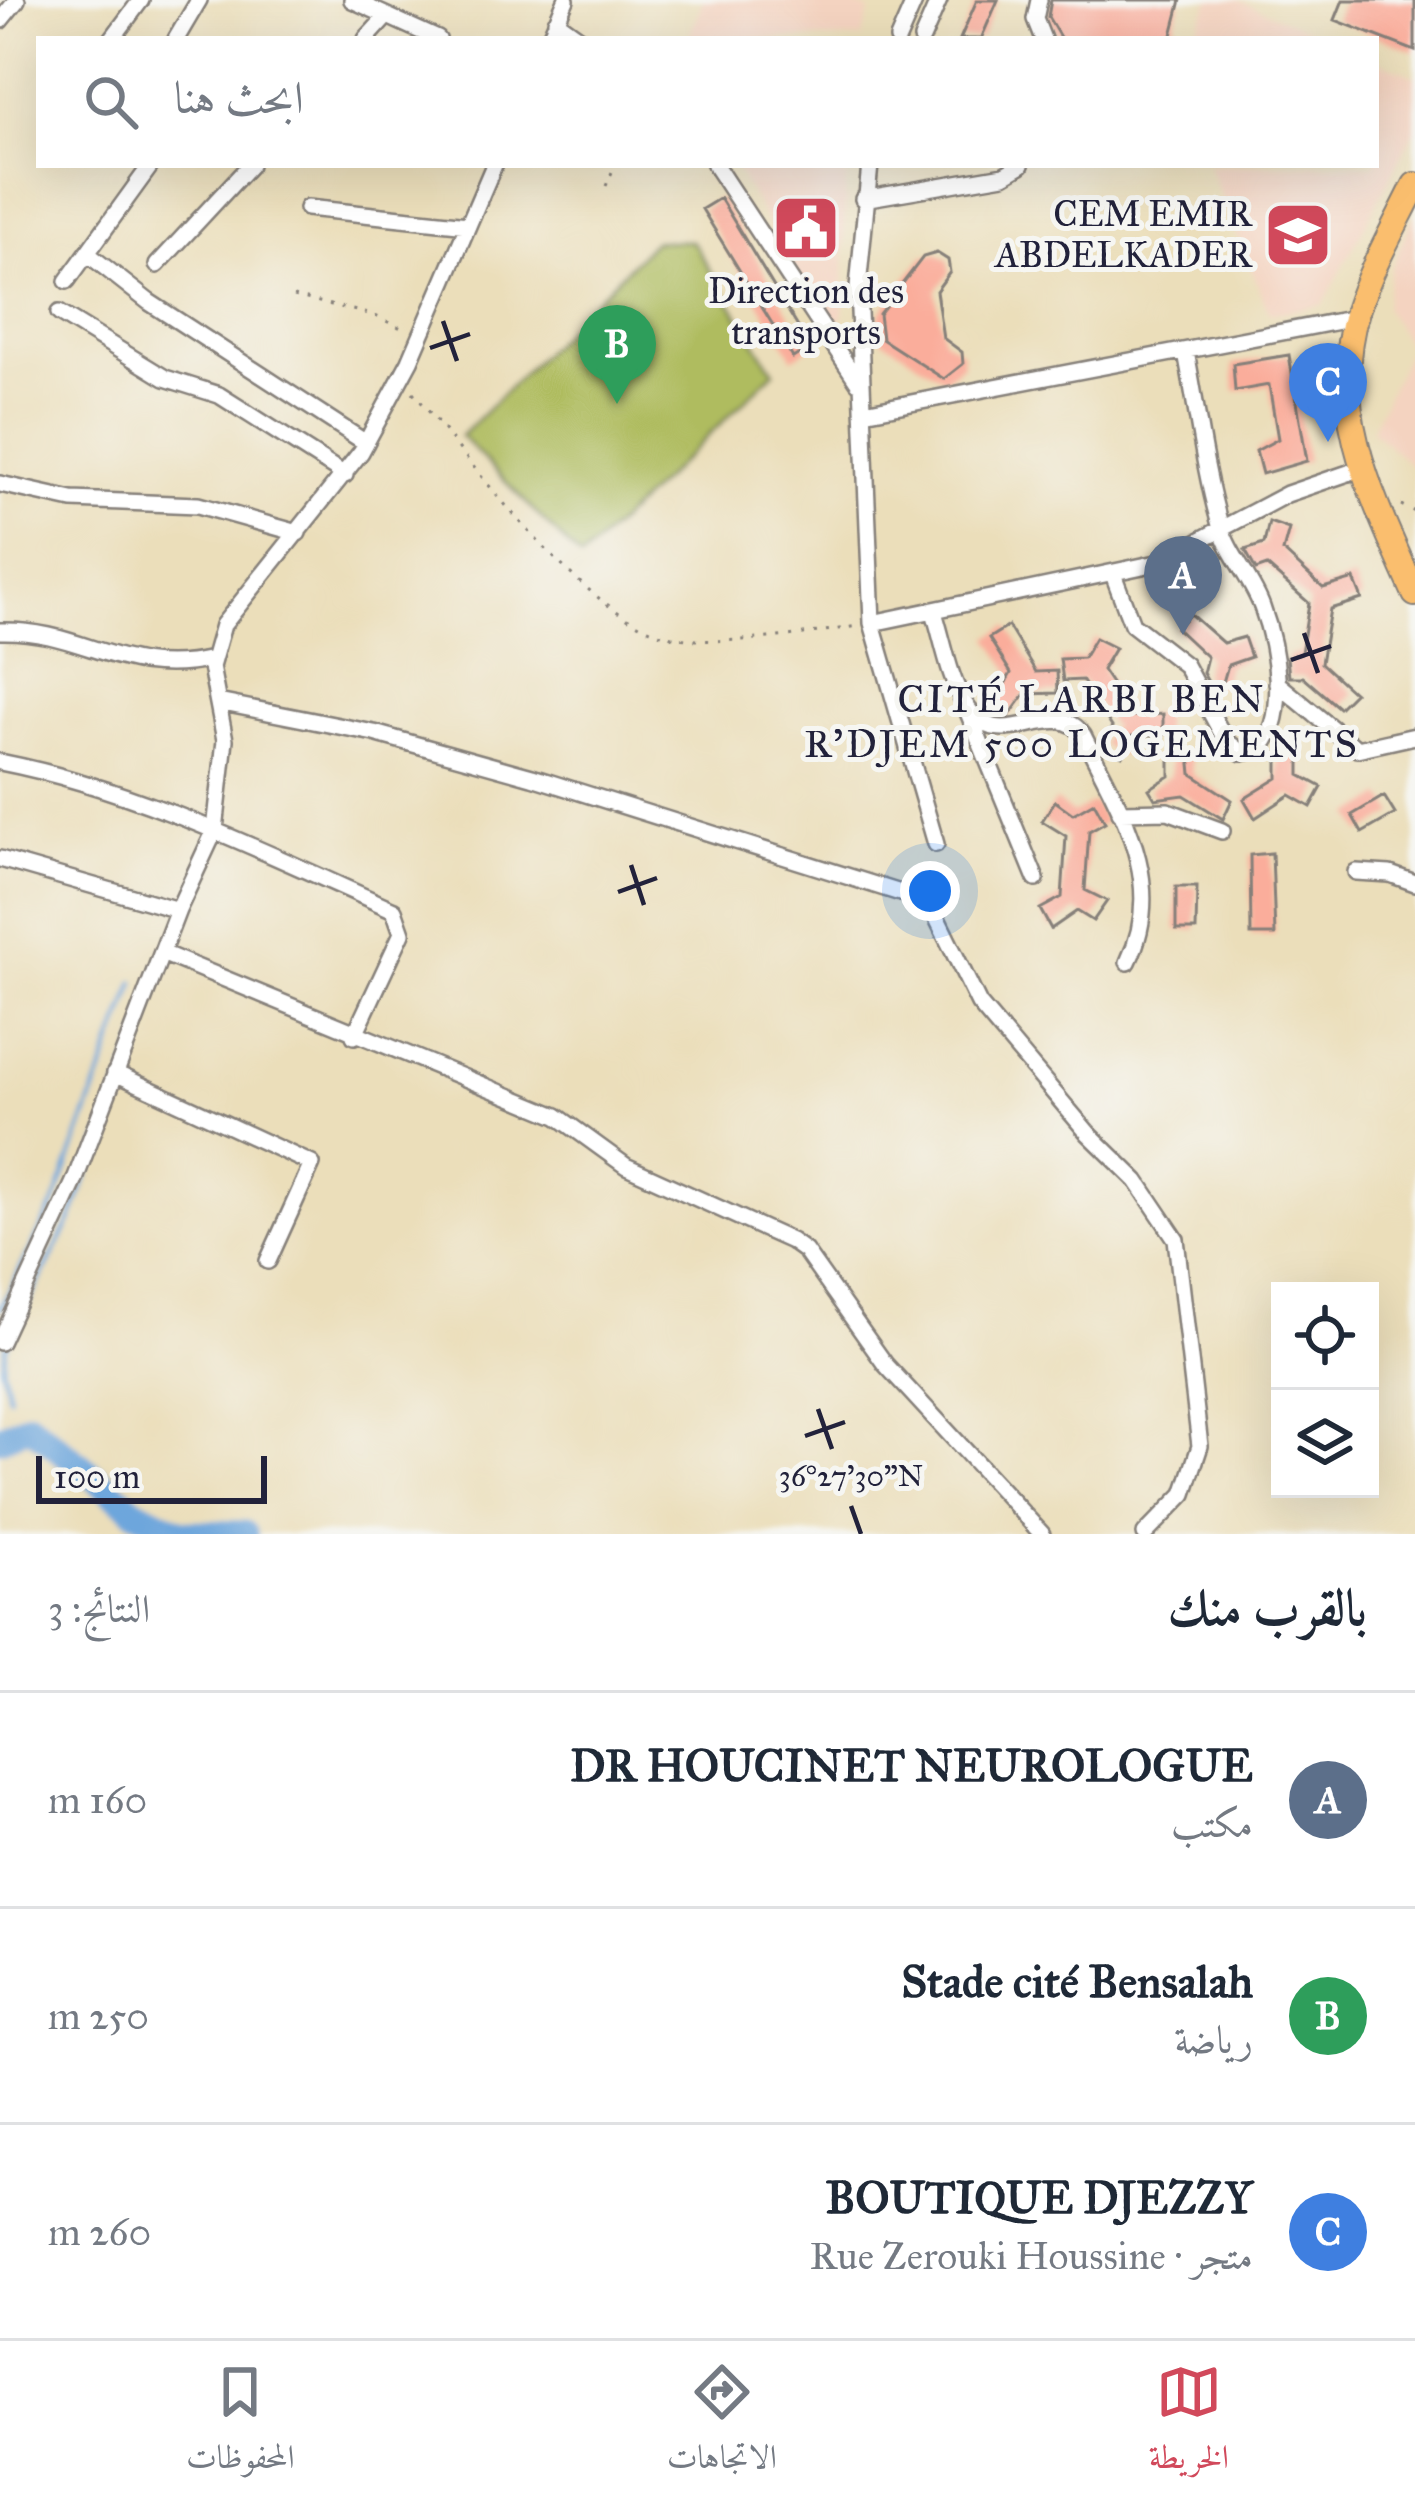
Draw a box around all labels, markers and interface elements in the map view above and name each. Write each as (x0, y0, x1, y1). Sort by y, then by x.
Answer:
search box (36, 36, 1379, 168)
icon: search (78, 69, 144, 135)
text: ابحث هنا (174, 70, 304, 125)
place label: CEM EMIR ABDELKADER (993, 192, 1254, 277)
public building icon: Direction des transports (771, 193, 841, 263)
school or university icon: CEM EMIR ABDELKADER (1263, 200, 1333, 270)
place label: Direction des transports (708, 269, 904, 354)
pin: B (578, 305, 656, 404)
pin: C (1289, 343, 1367, 442)
pin: A (1144, 536, 1222, 635)
district label: CITÉ LARBI BEN R'DJEM 500 LOGEMENTS (804, 675, 1360, 768)
your location (900, 861, 960, 921)
map controls (1271, 1282, 1379, 1498)
button: locate (1271, 1282, 1379, 1390)
button: layers (1271, 1390, 1379, 1498)
scale bar (36, 1450, 267, 1503)
text: 100 m (54, 1457, 140, 1497)
text: 36°27'30"N (779, 1458, 923, 1494)
text: بالقرب منك (1168, 1577, 1367, 1639)
text: النتائج: 3 (48, 1585, 150, 1633)
text: DR HOUCINET NEUROLOGUE (570, 1738, 1253, 1793)
text: 160 m (48, 1776, 147, 1824)
text: A (1315, 1776, 1341, 1824)
text: مكتب (1171, 1800, 1253, 1848)
text: Stade cité Bensalah (901, 1954, 1253, 2009)
text: 250 m (48, 1992, 149, 2040)
text: B (1315, 1992, 1341, 2040)
text: رياضة (1174, 2016, 1253, 2064)
text: BOUTIQUE DJEZZY (826, 2170, 1253, 2225)
text: 260 m (48, 2208, 151, 2256)
text: C (1315, 2208, 1341, 2256)
text: متجر · Rue Zerouki Houssine (810, 2232, 1253, 2280)
tab: المحفوظات (186, 2359, 295, 2489)
tab: الاتجاهات (667, 2359, 777, 2489)
tab: الخريطة (1149, 2359, 1229, 2489)

